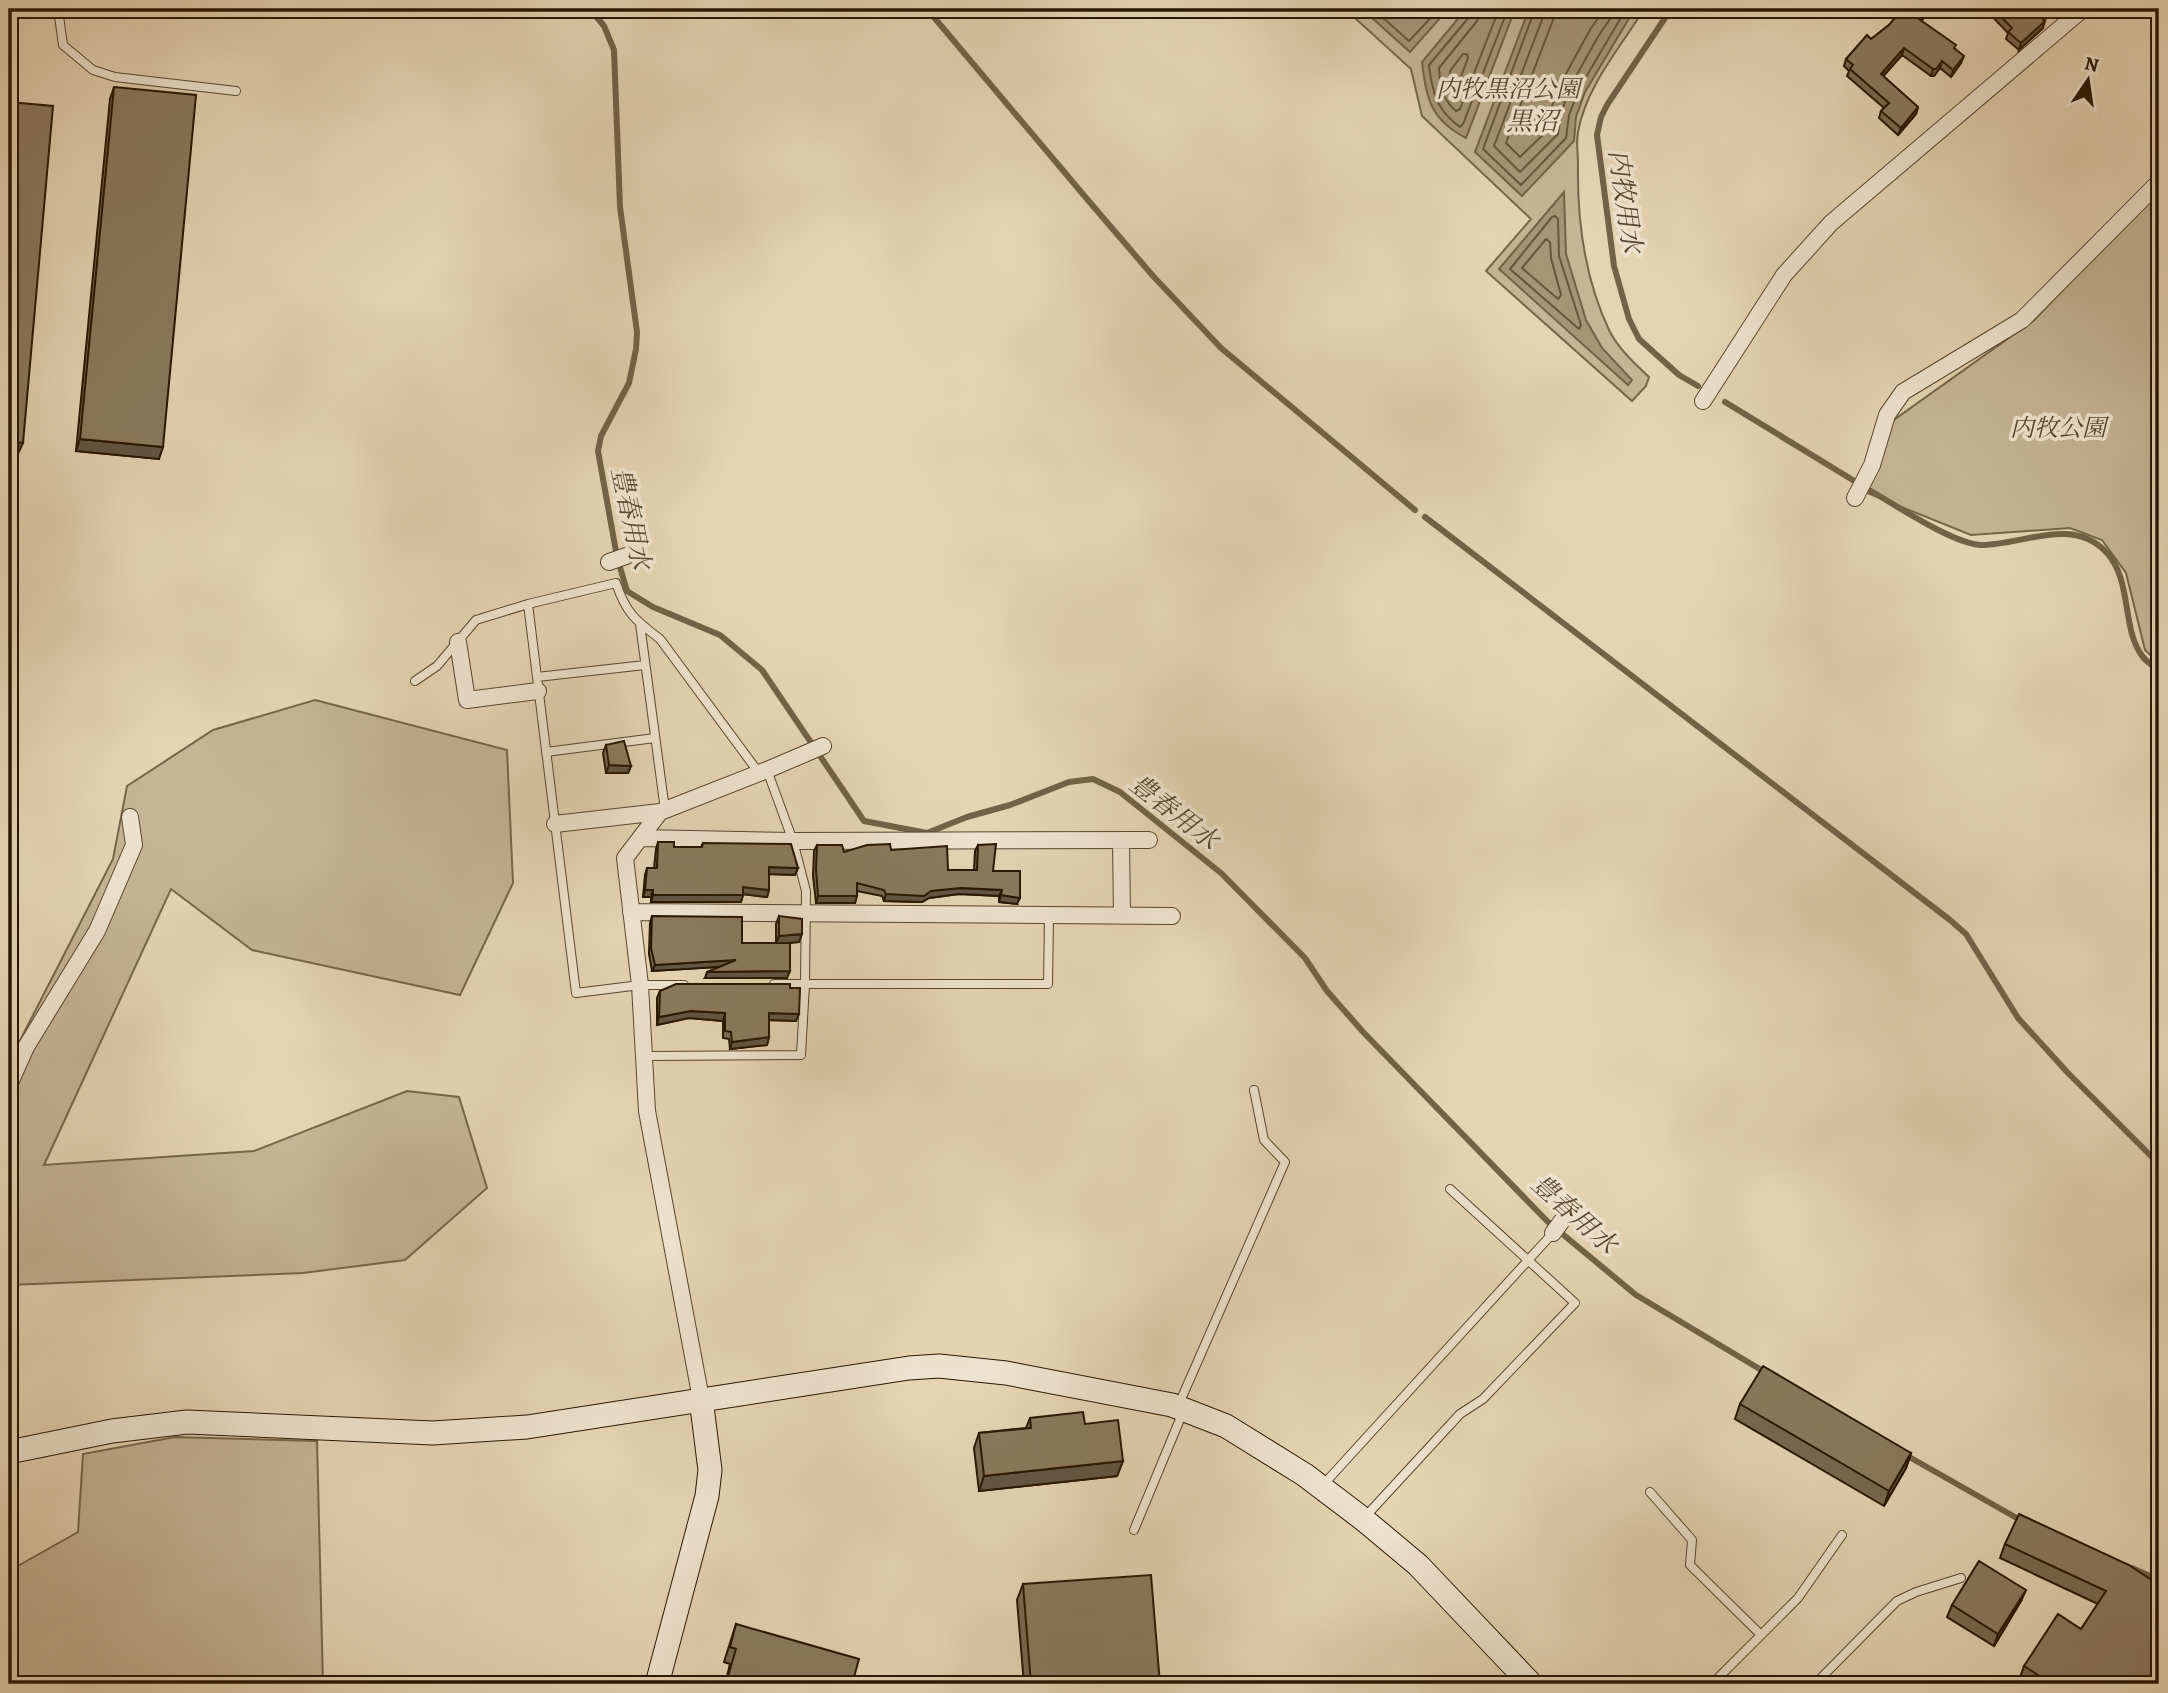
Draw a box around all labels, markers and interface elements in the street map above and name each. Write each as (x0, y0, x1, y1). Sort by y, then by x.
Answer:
north arrow (2052, 46, 2122, 116)
text: N (2082, 50, 2101, 79)
park label: 内牧黒沼公園 (1436, 73, 1584, 105)
water label: 黒沼 (1506, 104, 1562, 139)
water label: 内牧用水 (1600, 147, 1650, 258)
park label: 内牧公園 (2010, 412, 2110, 444)
water label: 豊春用水 (603, 463, 660, 575)
water label: 豊春用水 (1122, 766, 1228, 860)
water label: 豊春用水 (1524, 1166, 1627, 1264)

